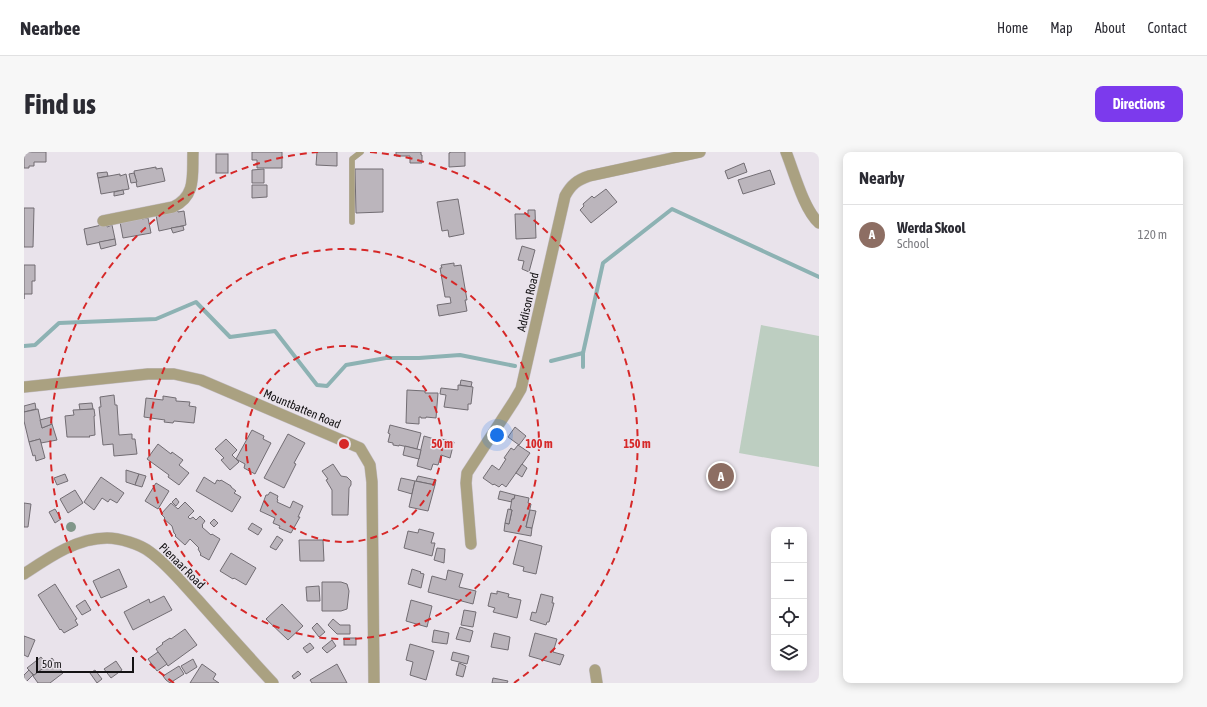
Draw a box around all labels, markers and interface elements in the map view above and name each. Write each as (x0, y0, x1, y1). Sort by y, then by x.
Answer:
text: Nearbee (20, 17, 80, 39)
text: Home (997, 20, 1028, 36)
text: Map (1050, 20, 1073, 36)
text: About (1095, 20, 1126, 36)
text: Contact (1148, 20, 1187, 36)
button: Directions (1095, 86, 1183, 122)
text: Find us (24, 88, 96, 120)
text: Nearby (859, 168, 905, 188)
text: Werda Skool (897, 219, 965, 236)
text: A (869, 227, 875, 242)
text: 120 m (1138, 227, 1167, 242)
text: School (897, 236, 929, 251)
street label: Addison Road (514, 271, 542, 333)
street label: Mountbatten Road (261, 386, 343, 432)
your location (487, 425, 507, 445)
centre of rings (337, 437, 351, 451)
text: 50 m (431, 437, 453, 451)
text: 100 m (525, 437, 553, 451)
text: 150 m (623, 437, 651, 451)
pin: A (708, 461, 734, 491)
map controls (771, 527, 807, 671)
button: + (771, 527, 807, 563)
street label: Pienaar Road (156, 540, 208, 592)
button: − (771, 563, 807, 599)
button: locate (771, 599, 807, 635)
button: layers (771, 635, 807, 671)
scale bar (36, 655, 134, 674)
text: 50 m (42, 658, 62, 670)

